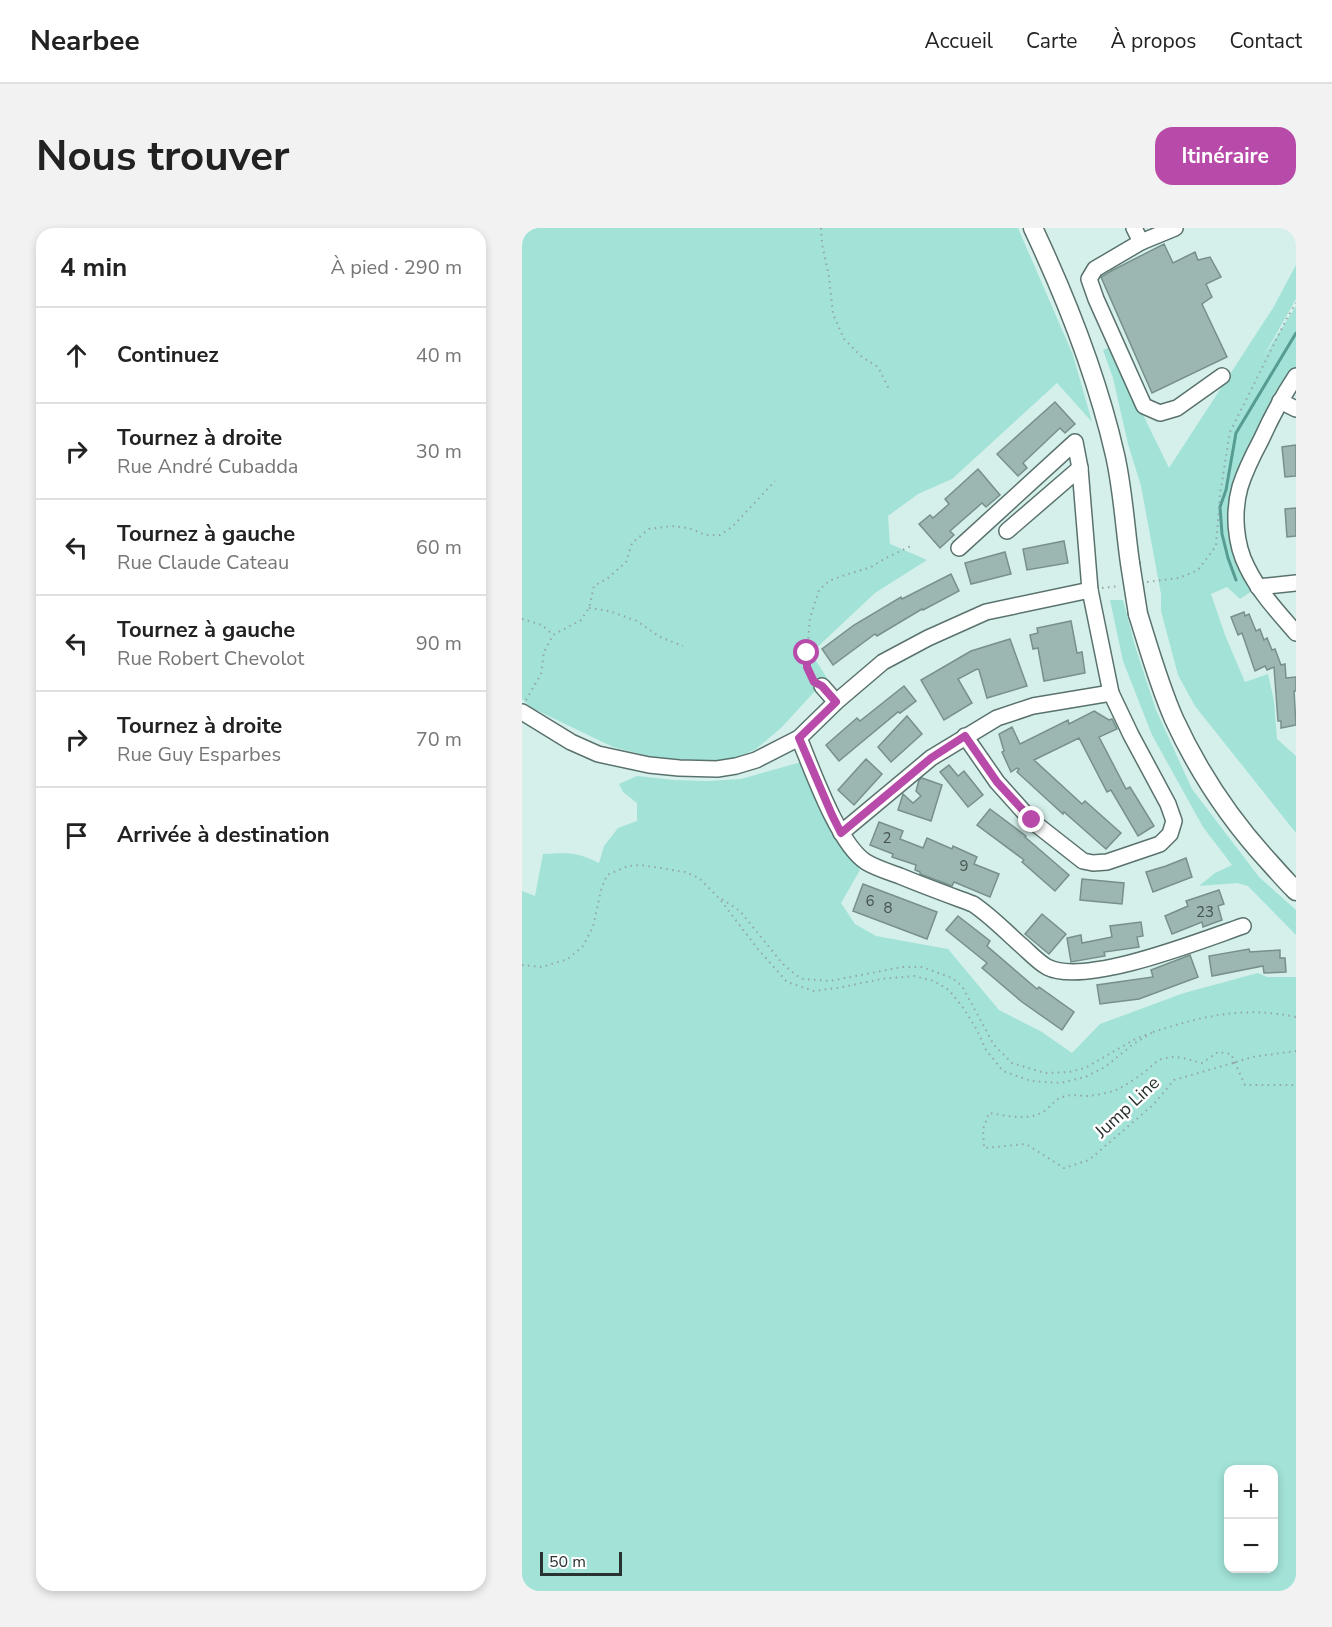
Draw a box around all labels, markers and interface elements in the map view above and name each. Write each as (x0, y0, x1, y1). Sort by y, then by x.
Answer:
text: Nearbee (30, 22, 140, 60)
text: Accueil (924, 27, 993, 55)
text: Carte (1026, 27, 1077, 55)
text: À propos (1110, 27, 1196, 55)
text: Contact (1229, 27, 1302, 55)
button: Itinéraire (1155, 127, 1296, 185)
text: Nous trouver (36, 128, 289, 185)
text: 4 min (60, 250, 127, 285)
text: À pied · 290 m (331, 254, 462, 281)
icon: ahead (60, 339, 93, 372)
text: Continuez (117, 340, 219, 370)
text: 40 m (416, 342, 462, 369)
text: Tournez à droite (117, 423, 282, 453)
icon: right (60, 435, 93, 468)
text: 30 m (416, 438, 462, 465)
text: Rue André Cubadda (117, 453, 298, 480)
text: Tournez à gauche (117, 519, 295, 549)
icon: left (60, 531, 93, 564)
text: 60 m (416, 534, 462, 561)
text: Rue Claude Cateau (117, 549, 289, 576)
text: Tournez à gauche (117, 615, 295, 645)
icon: left (60, 627, 93, 660)
text: 90 m (416, 630, 462, 657)
route start (793, 639, 819, 665)
text: Rue Robert Chevolot (117, 645, 304, 672)
text: Tournez à droite (117, 711, 282, 741)
icon: right (60, 723, 93, 756)
text: 70 m (416, 726, 462, 753)
text: Rue Guy Esparbes (117, 741, 281, 768)
route end (1018, 806, 1044, 832)
icon: arrive (60, 819, 93, 852)
text: Arrivée à destination (117, 820, 330, 850)
house number: 2 (882, 828, 892, 848)
house number: 9 (959, 856, 969, 876)
house number: 6 (865, 891, 875, 911)
house number: 8 (883, 898, 893, 918)
house number: 23 (1196, 902, 1214, 922)
street label: Jump Line (1089, 1071, 1165, 1144)
map controls (1224, 1465, 1278, 1573)
button: + (1224, 1465, 1278, 1519)
button: − (1224, 1519, 1278, 1573)
scale bar (540, 1549, 622, 1576)
text: 50 m (549, 1551, 586, 1573)

